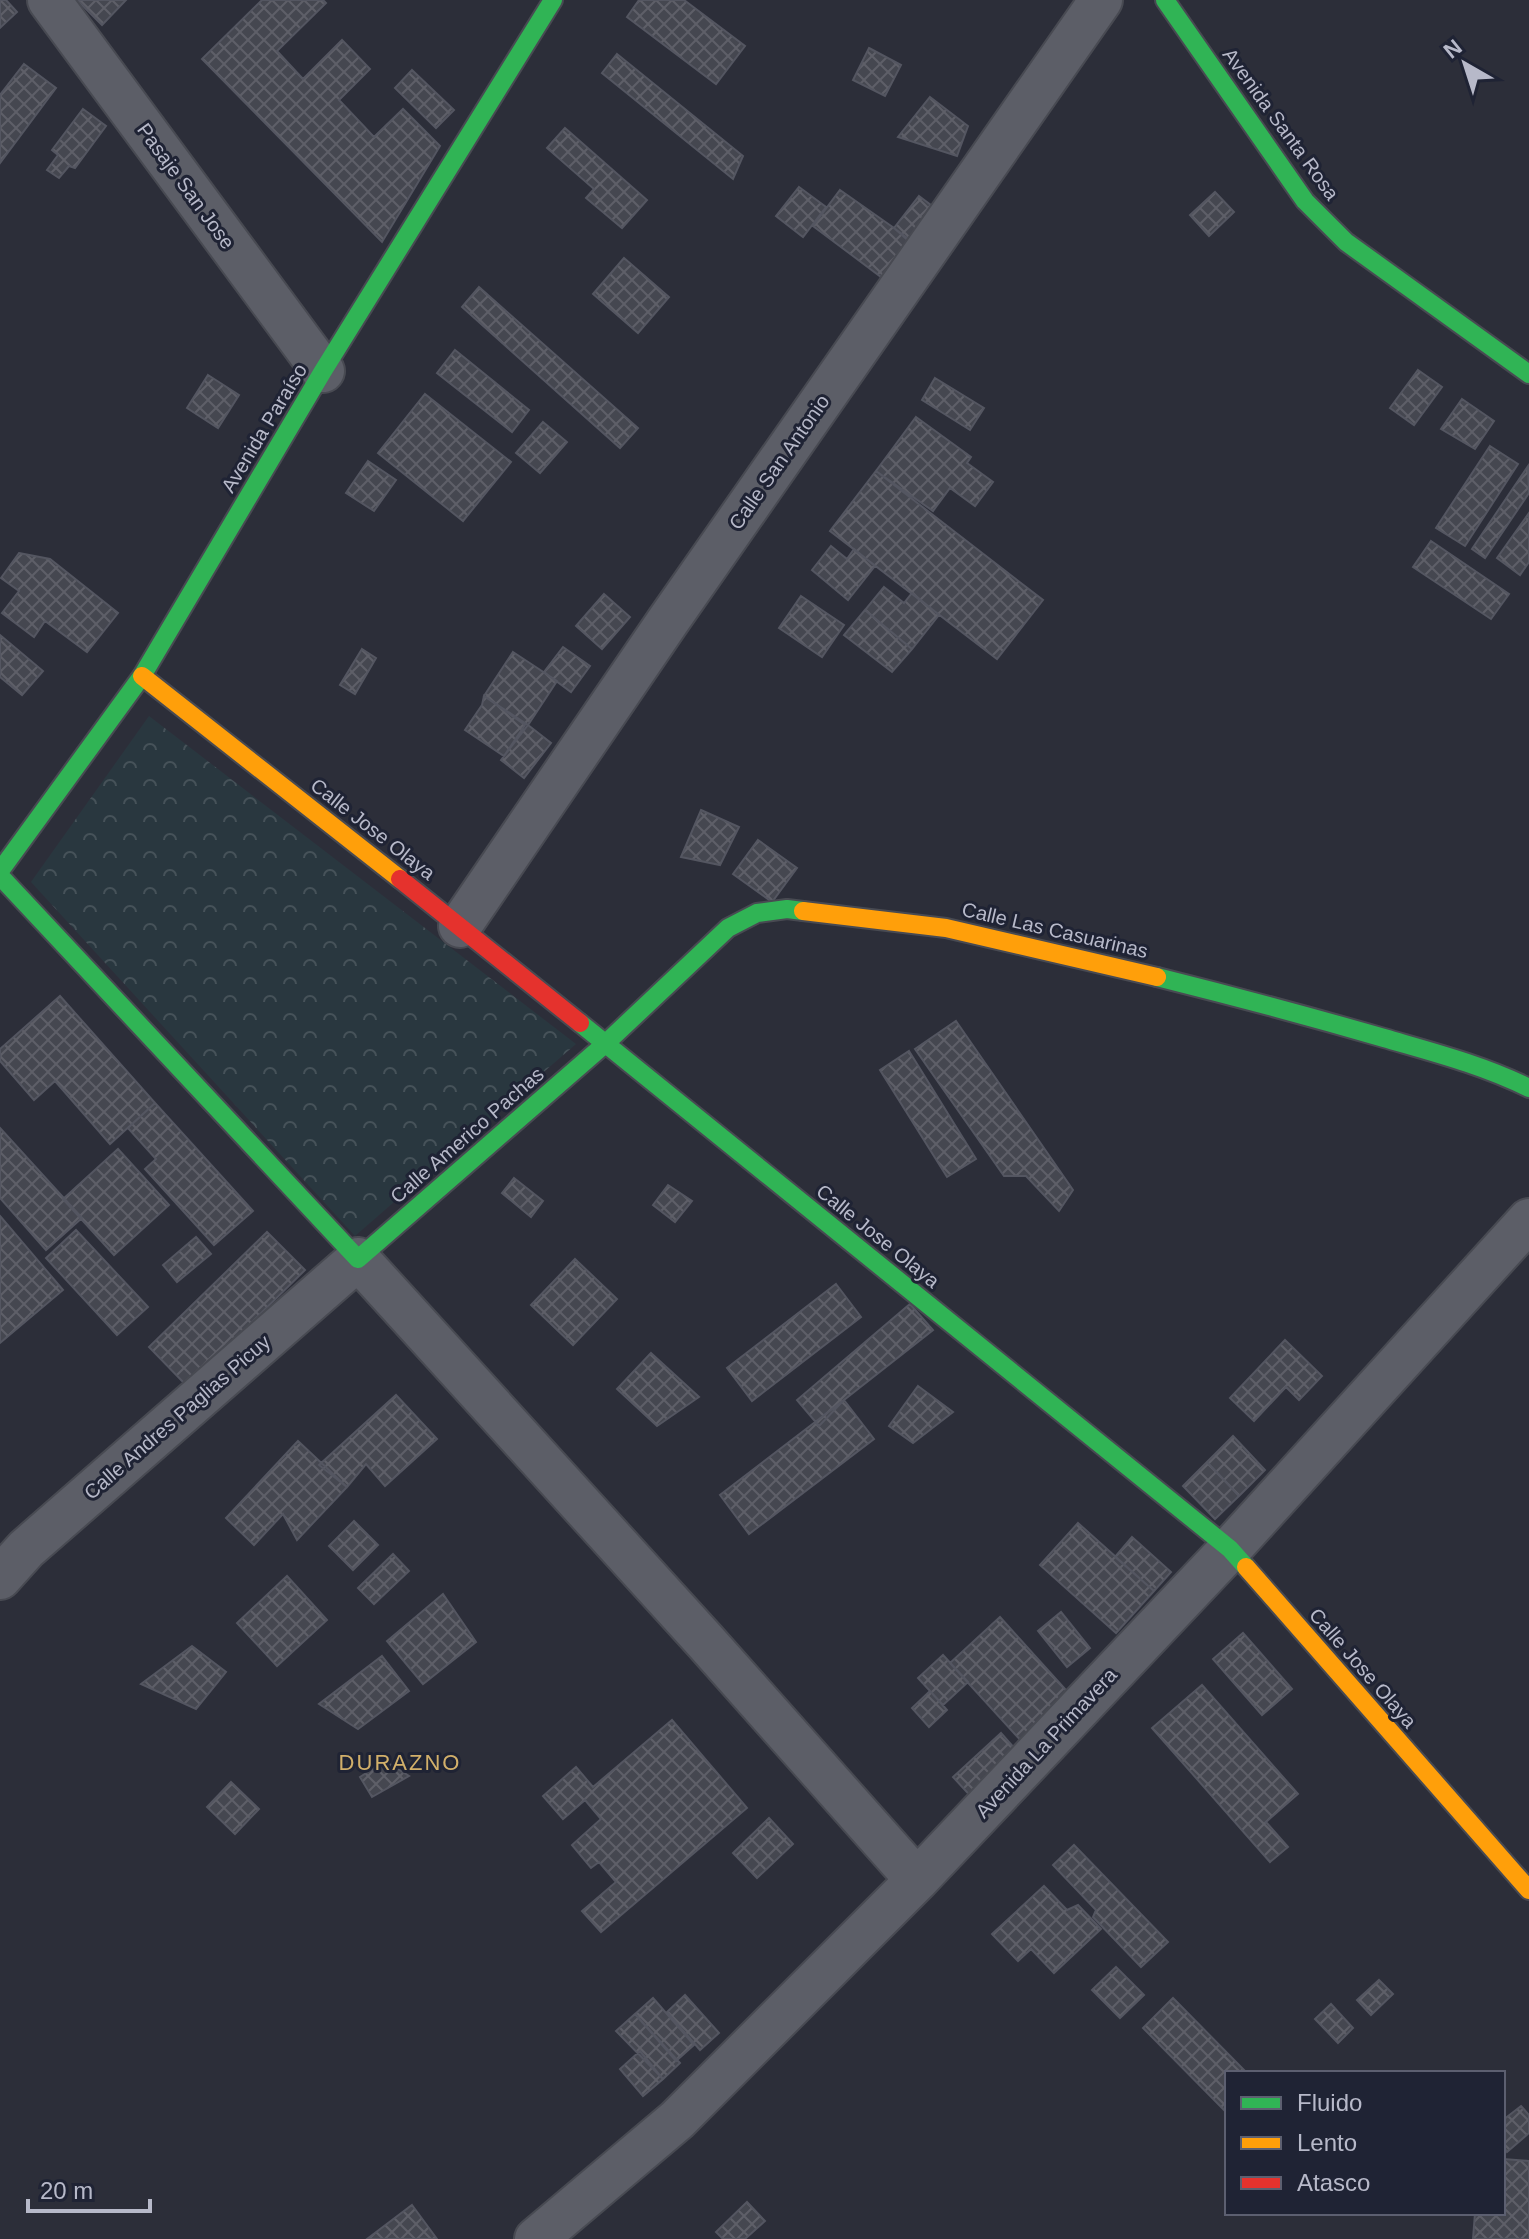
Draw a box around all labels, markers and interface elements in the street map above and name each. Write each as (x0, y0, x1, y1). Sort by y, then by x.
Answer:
north arrow (1425, 24, 1505, 104)
text: N (1439, 34, 1467, 64)
street label: Avenida Santa Rosa (1219, 44, 1344, 205)
street label: Pasaje San Jose (133, 119, 239, 253)
street label: Avenida Paraíso (217, 360, 311, 496)
street label: Calle San Antonio (724, 391, 834, 533)
street label: Calle Jose Olaya (307, 774, 440, 885)
street label: Calle Las Casuarinas (960, 898, 1150, 962)
street label: Calle Americo Pachas (386, 1063, 548, 1207)
street label: Calle Jose Olaya (812, 1180, 944, 1293)
street label: Calle Andres Paglias Picuy (80, 1330, 274, 1504)
street label: Calle Jose Olaya (1305, 1604, 1421, 1733)
street label: Avenida La Primavera (971, 1663, 1122, 1822)
district label: DURAZNO (339, 1750, 461, 1775)
legend (1225, 2071, 1505, 2215)
text: Fluido (1297, 2089, 1362, 2116)
text: Lento (1297, 2129, 1357, 2156)
scale bar (28, 2163, 150, 2213)
text: Atasco (1297, 2169, 1370, 2196)
text: 20 m (40, 2177, 93, 2204)

